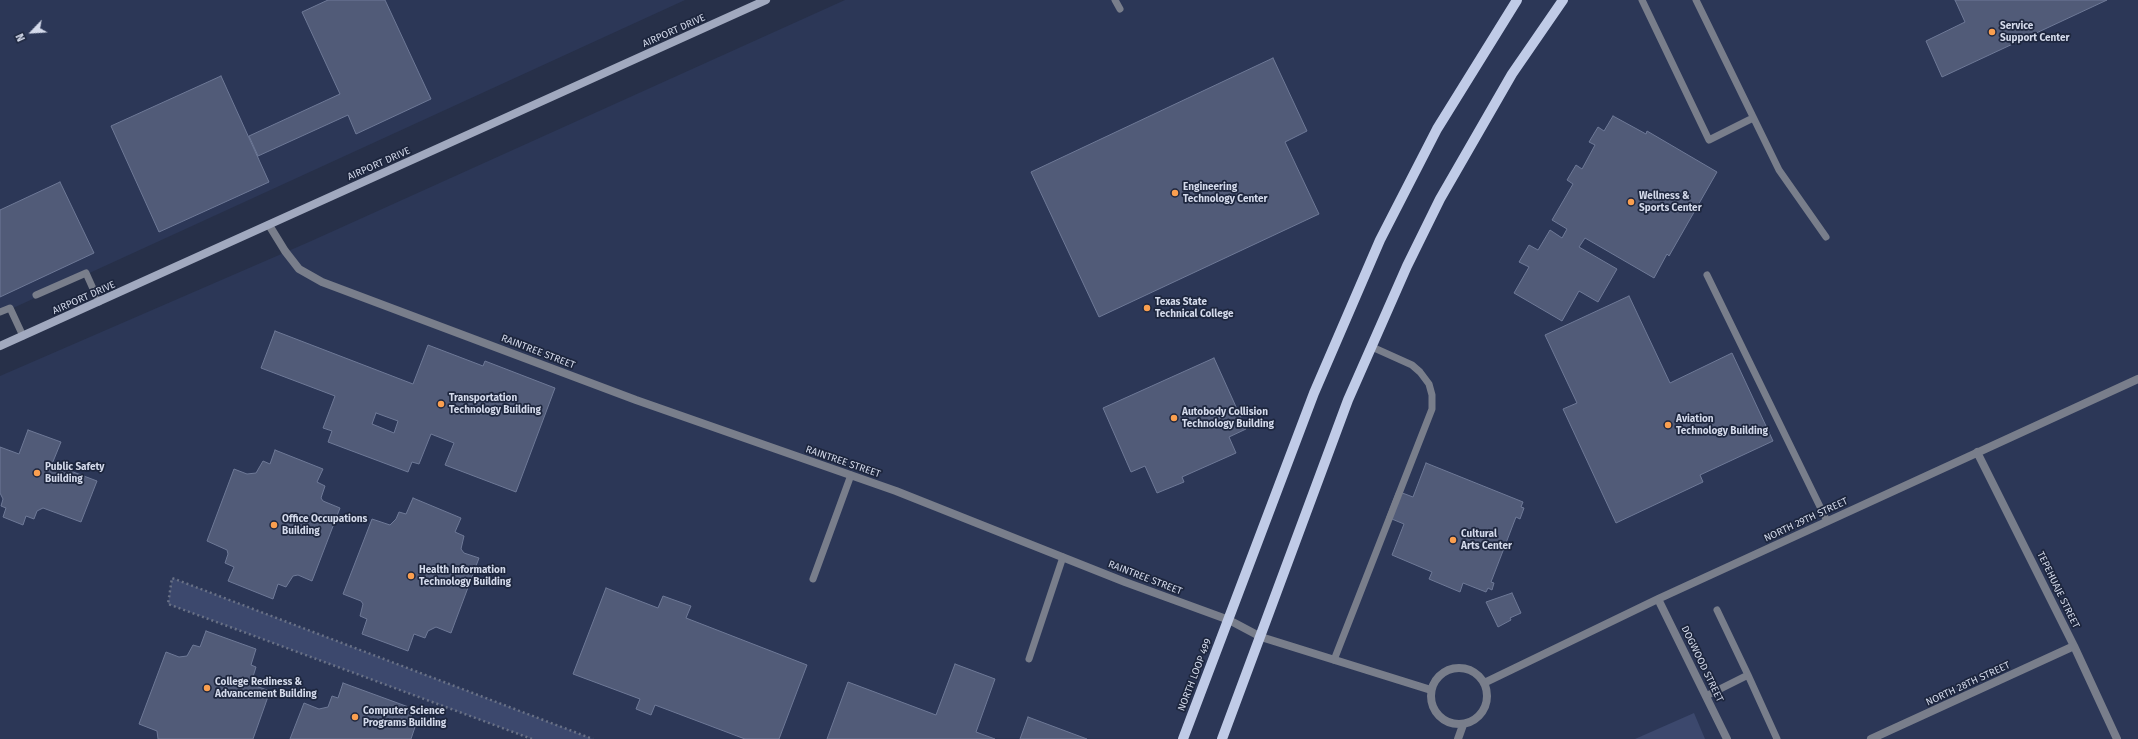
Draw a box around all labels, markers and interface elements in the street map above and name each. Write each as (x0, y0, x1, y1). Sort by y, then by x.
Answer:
north arrow (12, 12, 52, 52)
street label: AIRPORT DRIVE (641, 12, 707, 50)
place label: Service Support Center (2000, 20, 2070, 44)
marker: Service Support Center (1987, 27, 1997, 37)
text: N (13, 31, 28, 43)
street label: AIRPORT DRIVE (346, 145, 412, 183)
place label: Engineering Technology Center (1183, 181, 1267, 204)
marker: Engineering Technology Center (1170, 188, 1180, 198)
place label: Wellness & Sports Center (1639, 190, 1702, 214)
marker: Wellness & Sports Center (1626, 197, 1636, 207)
street label: AIRPORT DRIVE (51, 279, 117, 317)
place label: Texas State Technical College (1155, 296, 1234, 320)
marker: Texas State Technical College (1142, 303, 1152, 313)
street label: RAINTREE STREET (499, 332, 577, 372)
place label: Transportation Technology Building (449, 392, 541, 416)
marker: Transportation Technology Building (436, 399, 446, 409)
place label: Autobody Collision Technology Building (1182, 406, 1274, 430)
marker: Autobody Collision Technology Building (1169, 413, 1179, 423)
place label: Aviation Technology Building (1676, 413, 1768, 436)
marker: Aviation Technology Building (1663, 420, 1673, 430)
street label: RAINTREE STREET (804, 444, 882, 480)
place label: Public Safety Building (45, 461, 105, 484)
marker: Public Safety Building (32, 468, 42, 478)
street label: NORTH 29TH STREET (1762, 495, 1850, 545)
place label: Office Occupations Building (282, 513, 367, 536)
marker: Office Occupations Building (269, 520, 279, 530)
place label: Cultural Arts Center (1461, 528, 1512, 552)
marker: Cultural Arts Center (1448, 535, 1458, 545)
street label: TEPEHUAJE STREET (2034, 550, 2082, 630)
street label: RAINTREE STREET (1106, 558, 1184, 598)
place label: Health Information Technology Building (419, 564, 511, 588)
marker: Health Information Technology Building (406, 571, 416, 581)
street label: DOGWOOD STREET (1678, 624, 1726, 704)
street label: NORTH LOOP 499 (1176, 637, 1214, 713)
street label: NORTH 28TH STREET (1924, 659, 2012, 709)
place label: College Rediness & Advancement Building (215, 676, 317, 700)
marker: College Rediness & Advancement Building (202, 683, 212, 693)
place label: Computer Science Programs Building (363, 705, 446, 728)
marker: Computer Science Programs Building (350, 712, 360, 722)

